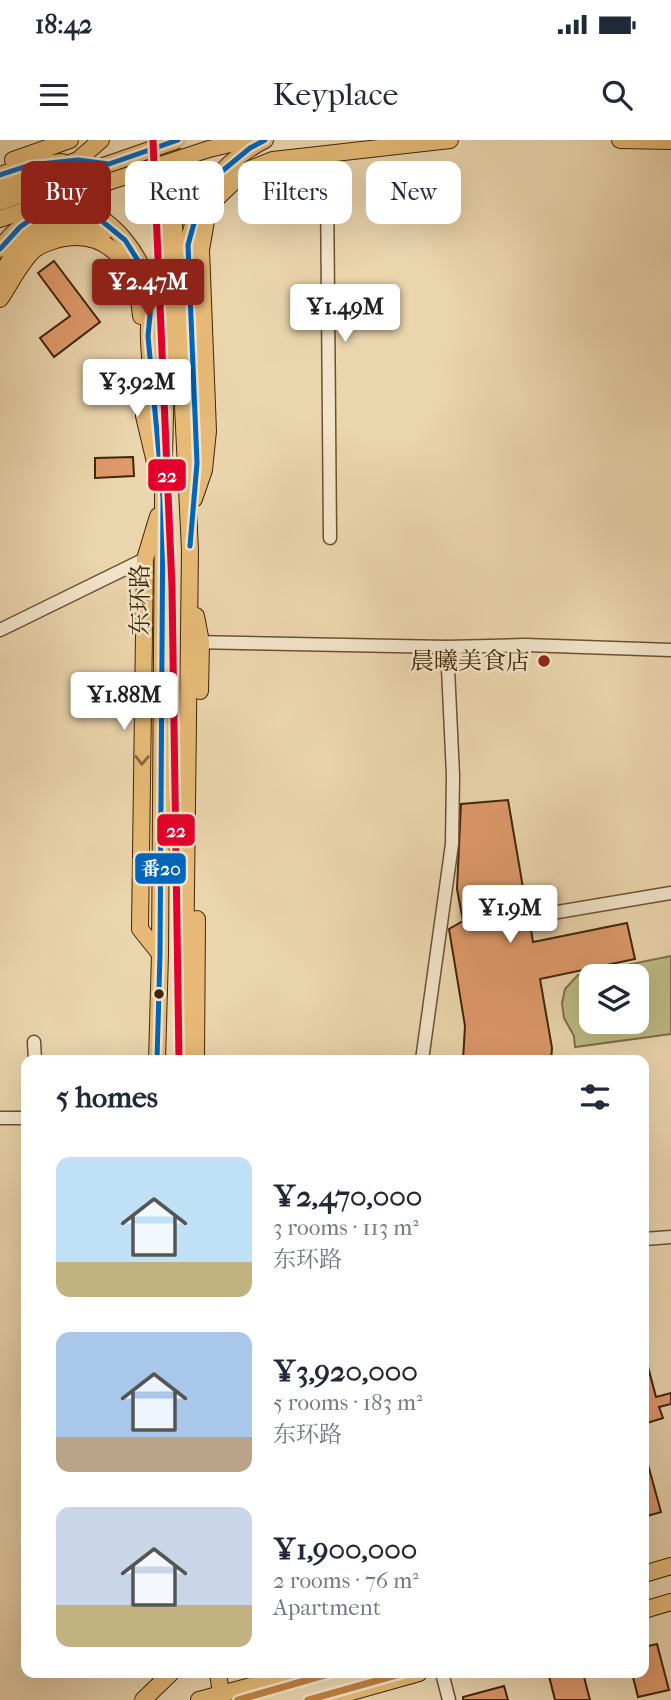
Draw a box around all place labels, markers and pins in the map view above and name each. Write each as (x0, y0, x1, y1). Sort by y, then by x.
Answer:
pin: ¥2.47M (91, 260, 205, 319)
pin: ¥1.49M (288, 284, 402, 344)
pin: ¥3.92M (80, 359, 194, 419)
place label: 晨曦美食店 (410, 647, 530, 675)
marker: 晨曦美食店 (536, 653, 552, 669)
pin: ¥1.88M (67, 672, 181, 732)
pin: ¥1.9M (461, 886, 559, 945)
unlabelled marker (152, 987, 166, 1001)

